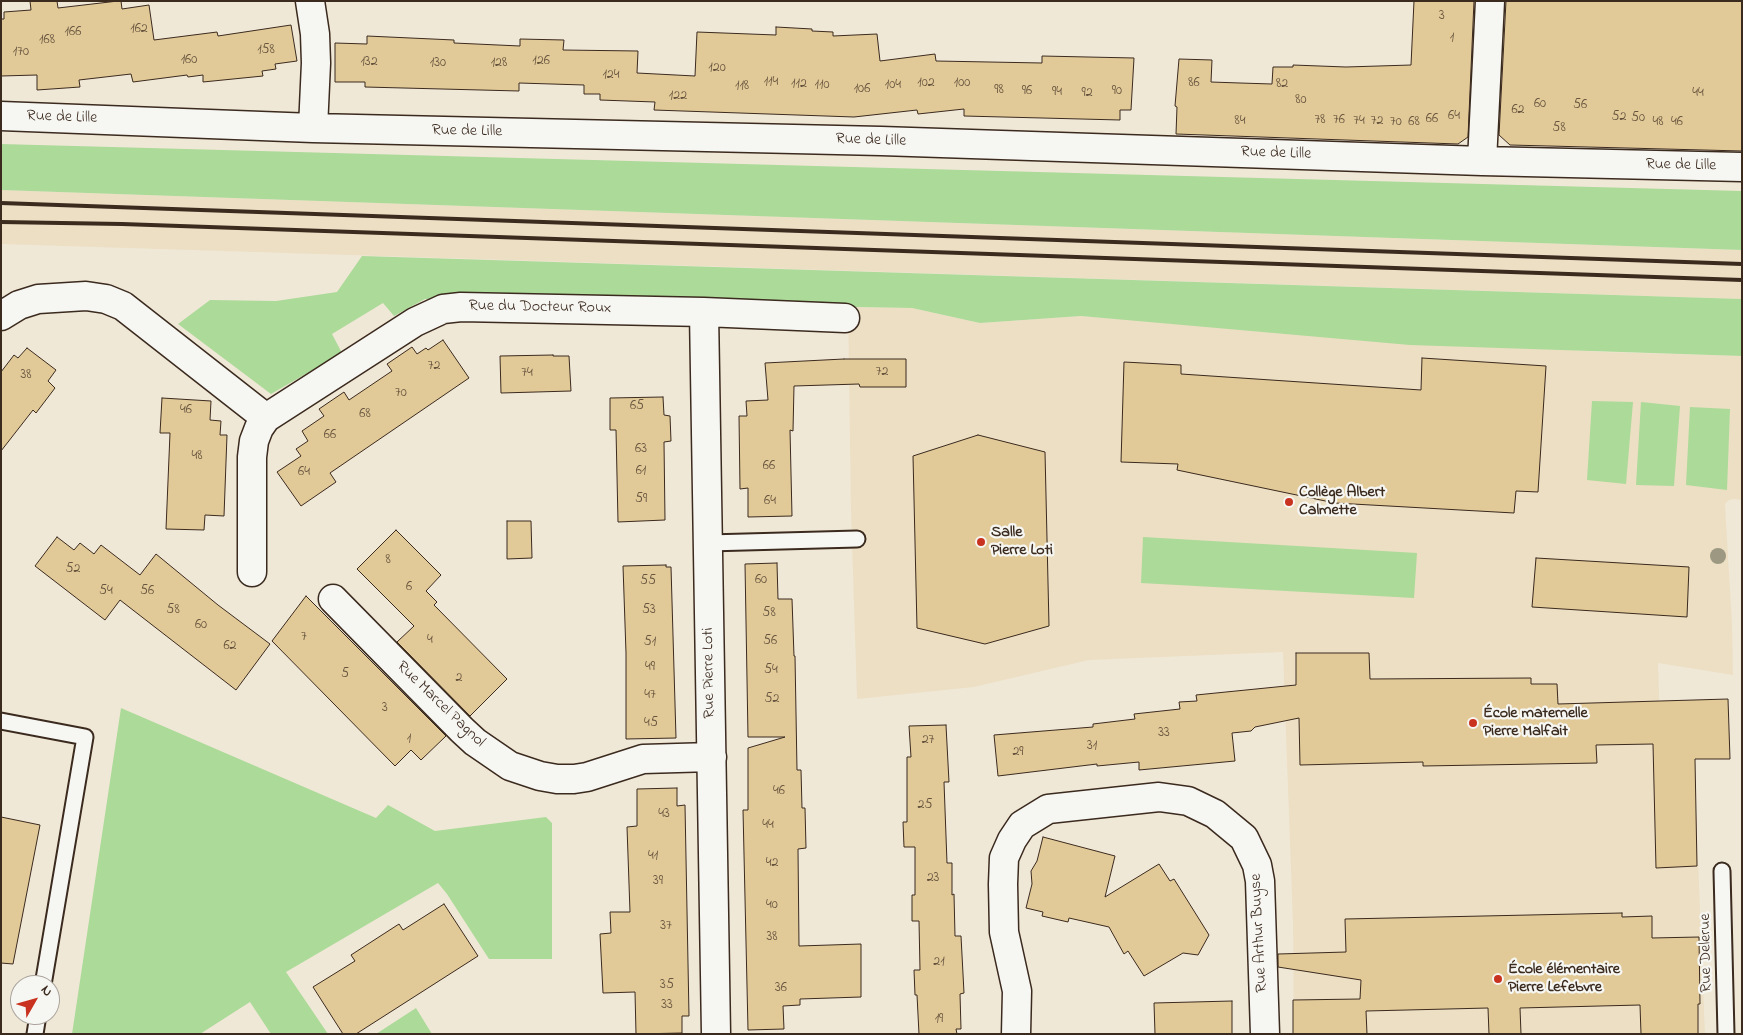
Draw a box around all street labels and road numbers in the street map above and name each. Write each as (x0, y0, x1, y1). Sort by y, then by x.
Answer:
street label: Rue de Lille (26, 107, 98, 129)
street label: Rue de Lille (432, 122, 502, 142)
street label: Rue de Lille (835, 130, 907, 152)
street label: Rue de Lille (1240, 143, 1312, 165)
street label: Rue de Lille (1646, 156, 1716, 176)
street label: Rue du Docteur Roux (469, 297, 611, 319)
street label: Rue Pierre Loti (700, 627, 720, 719)
street label: Rue Marcel Pagnol (392, 658, 488, 752)
street label: Rue Arthur Buyse (1247, 873, 1273, 993)
street label: Rue Delerue (1697, 913, 1717, 993)

